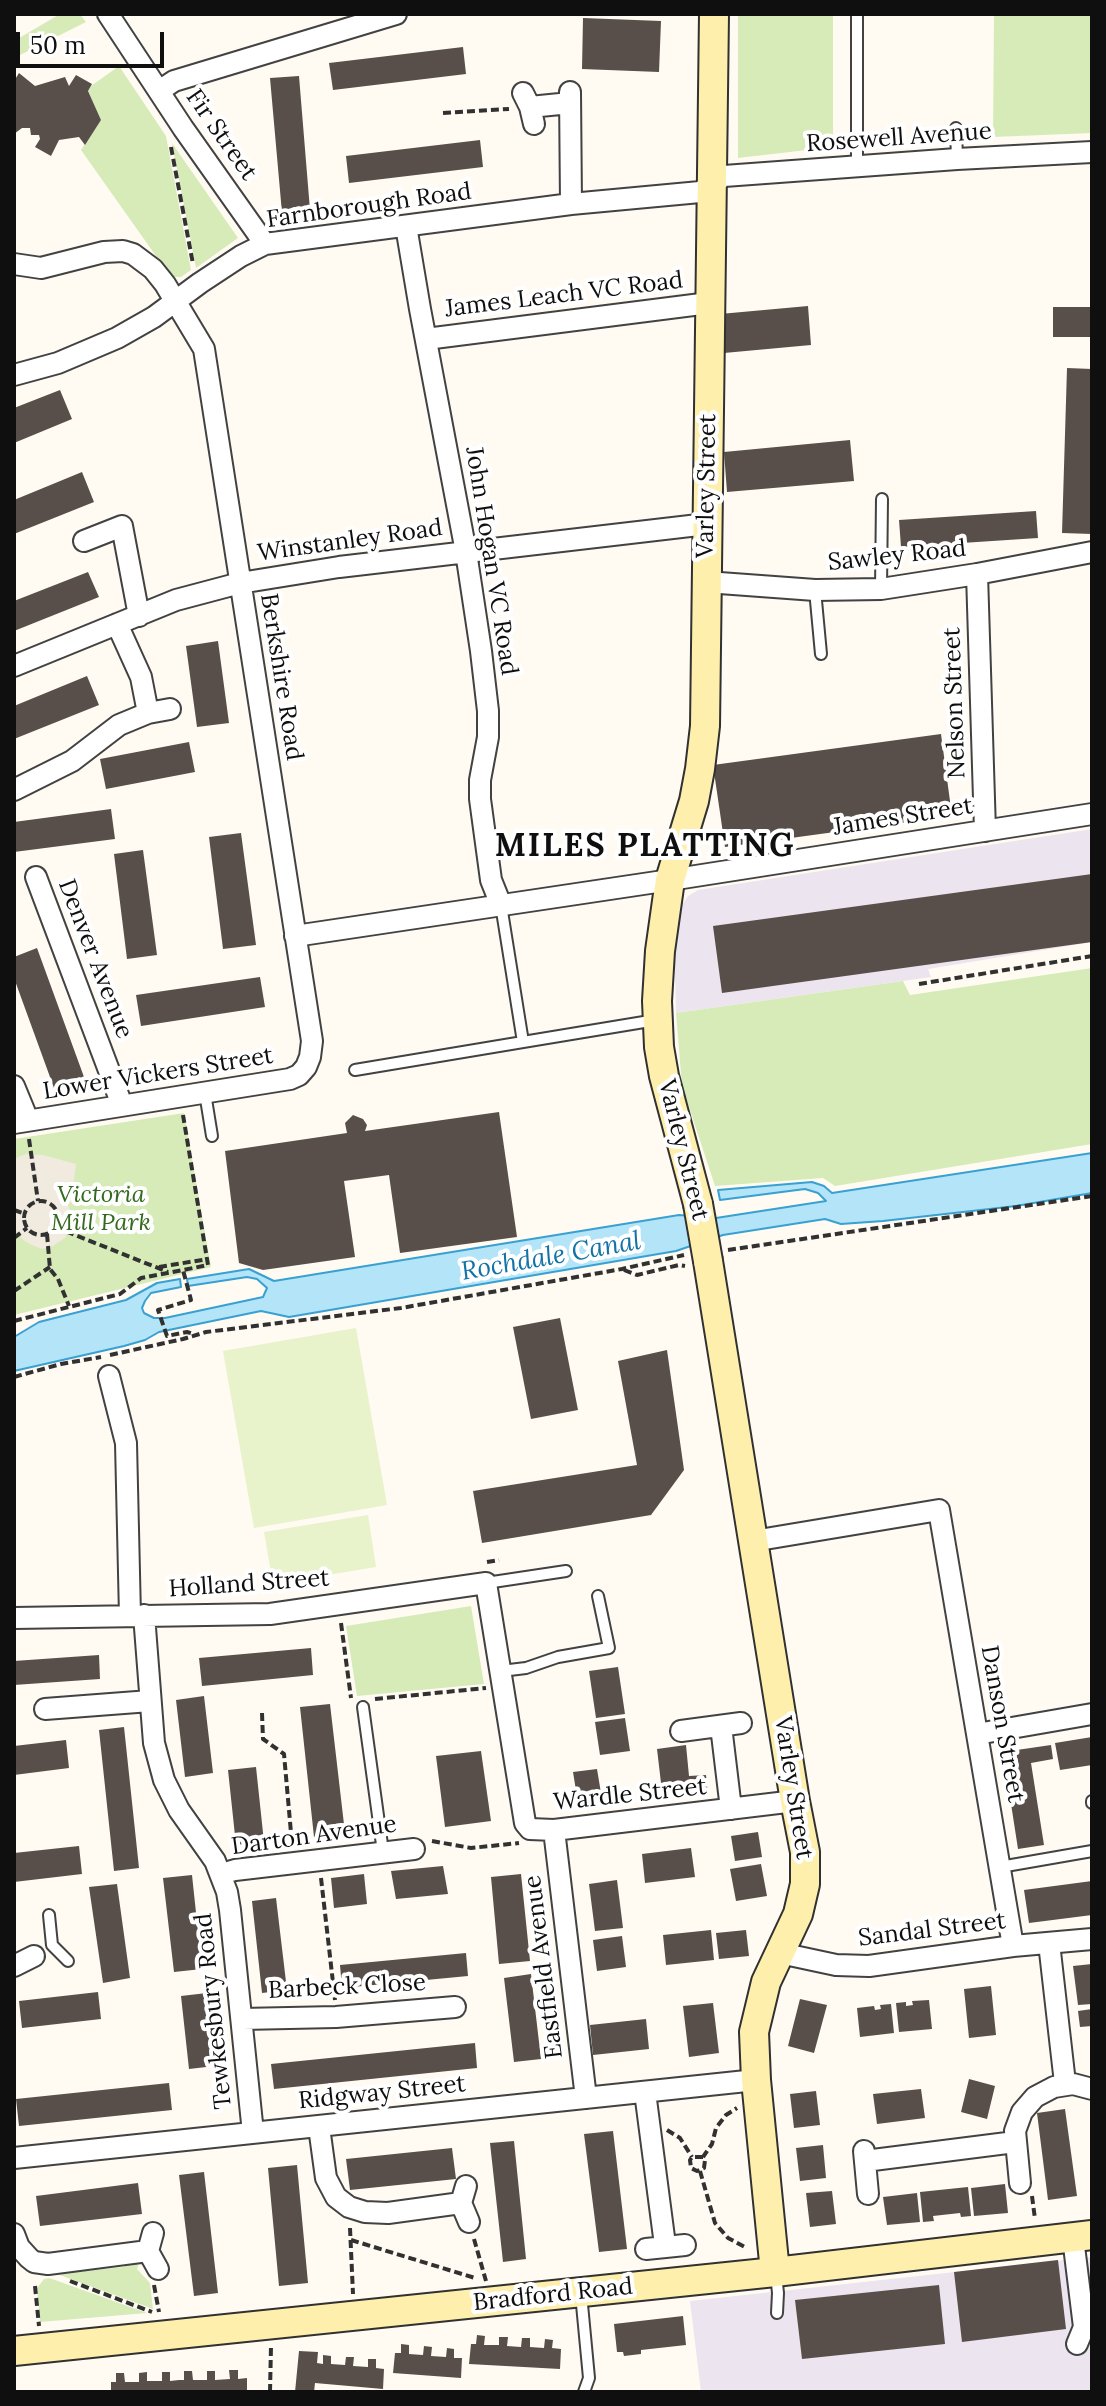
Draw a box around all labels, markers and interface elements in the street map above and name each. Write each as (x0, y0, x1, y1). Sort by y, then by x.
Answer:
scale bar (20, 16, 168, 66)
text: 50 m (30, 30, 86, 61)
street label: Fir Street (179, 84, 263, 186)
street label: Rosewell Avenue (805, 117, 993, 159)
street label: Farnborough Road (265, 177, 473, 235)
street label: James Leach VC Road (443, 266, 685, 324)
street label: Varley Street (691, 414, 723, 558)
street label: John Hogan VC Road (459, 445, 523, 677)
street label: Winstanley Road (256, 514, 444, 568)
street label: Sawley Road (826, 534, 968, 578)
street label: Berkshire Road (254, 591, 308, 763)
street label: Nelson Street (938, 627, 972, 779)
street label: James Street (831, 792, 975, 842)
district label: MILES PLATTING (495, 828, 795, 866)
street label: Denver Avenue (51, 875, 139, 1043)
street label: Lower Vickers Street (41, 1042, 275, 1106)
street label: Varley Street (652, 1077, 714, 1223)
park label: Victoria Mill Park (51, 1181, 151, 1237)
water label: Rochdale Canal (459, 1226, 643, 1288)
street label: Holland Street (168, 1564, 330, 1604)
street label: Danson Street (974, 1643, 1030, 1805)
street label: Varley Street (767, 1715, 819, 1861)
street label: Wardle Street (552, 1773, 708, 1817)
street label: Darton Avenue (230, 1810, 398, 1862)
street label: Eastfield Avenue (518, 1874, 570, 2060)
street label: Sandal Street (857, 1907, 1007, 1953)
street label: Tewkesbury Road (189, 1912, 239, 2110)
street label: Barbeck Close (267, 1968, 427, 2006)
street label: Ridgway Street (297, 2070, 467, 2116)
street label: Bradford Road (472, 2272, 634, 2318)

